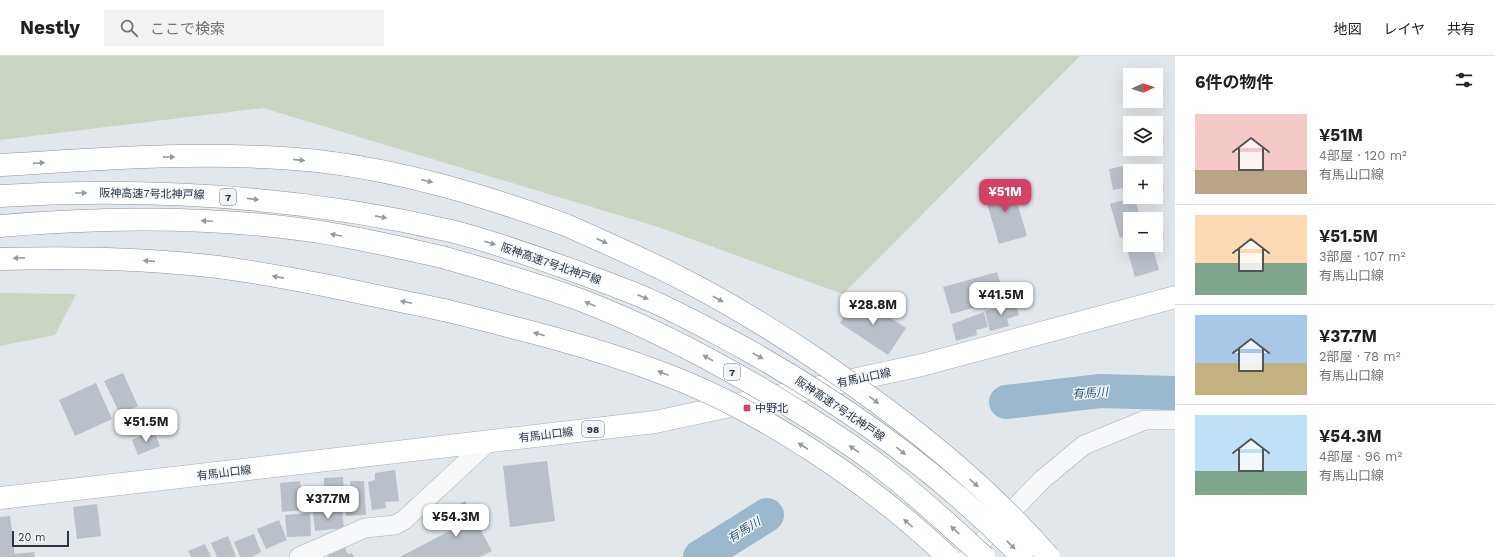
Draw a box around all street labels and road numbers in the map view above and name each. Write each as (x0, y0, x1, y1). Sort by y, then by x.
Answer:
street label: 阪神高速7号北神戸線 (99, 187, 205, 201)
road number: 7 (220, 189, 236, 205)
street label: 阪神高速7号北神戸線 (499, 241, 603, 287)
road number: 7 (724, 364, 740, 380)
street label: 有馬山口線 (836, 366, 892, 390)
street label: 阪神高速7号北神戸線 (793, 374, 887, 444)
road number: 98 (582, 421, 604, 437)
street label: 有馬山口線 (518, 425, 574, 445)
street label: 有馬山口線 (196, 463, 252, 483)

